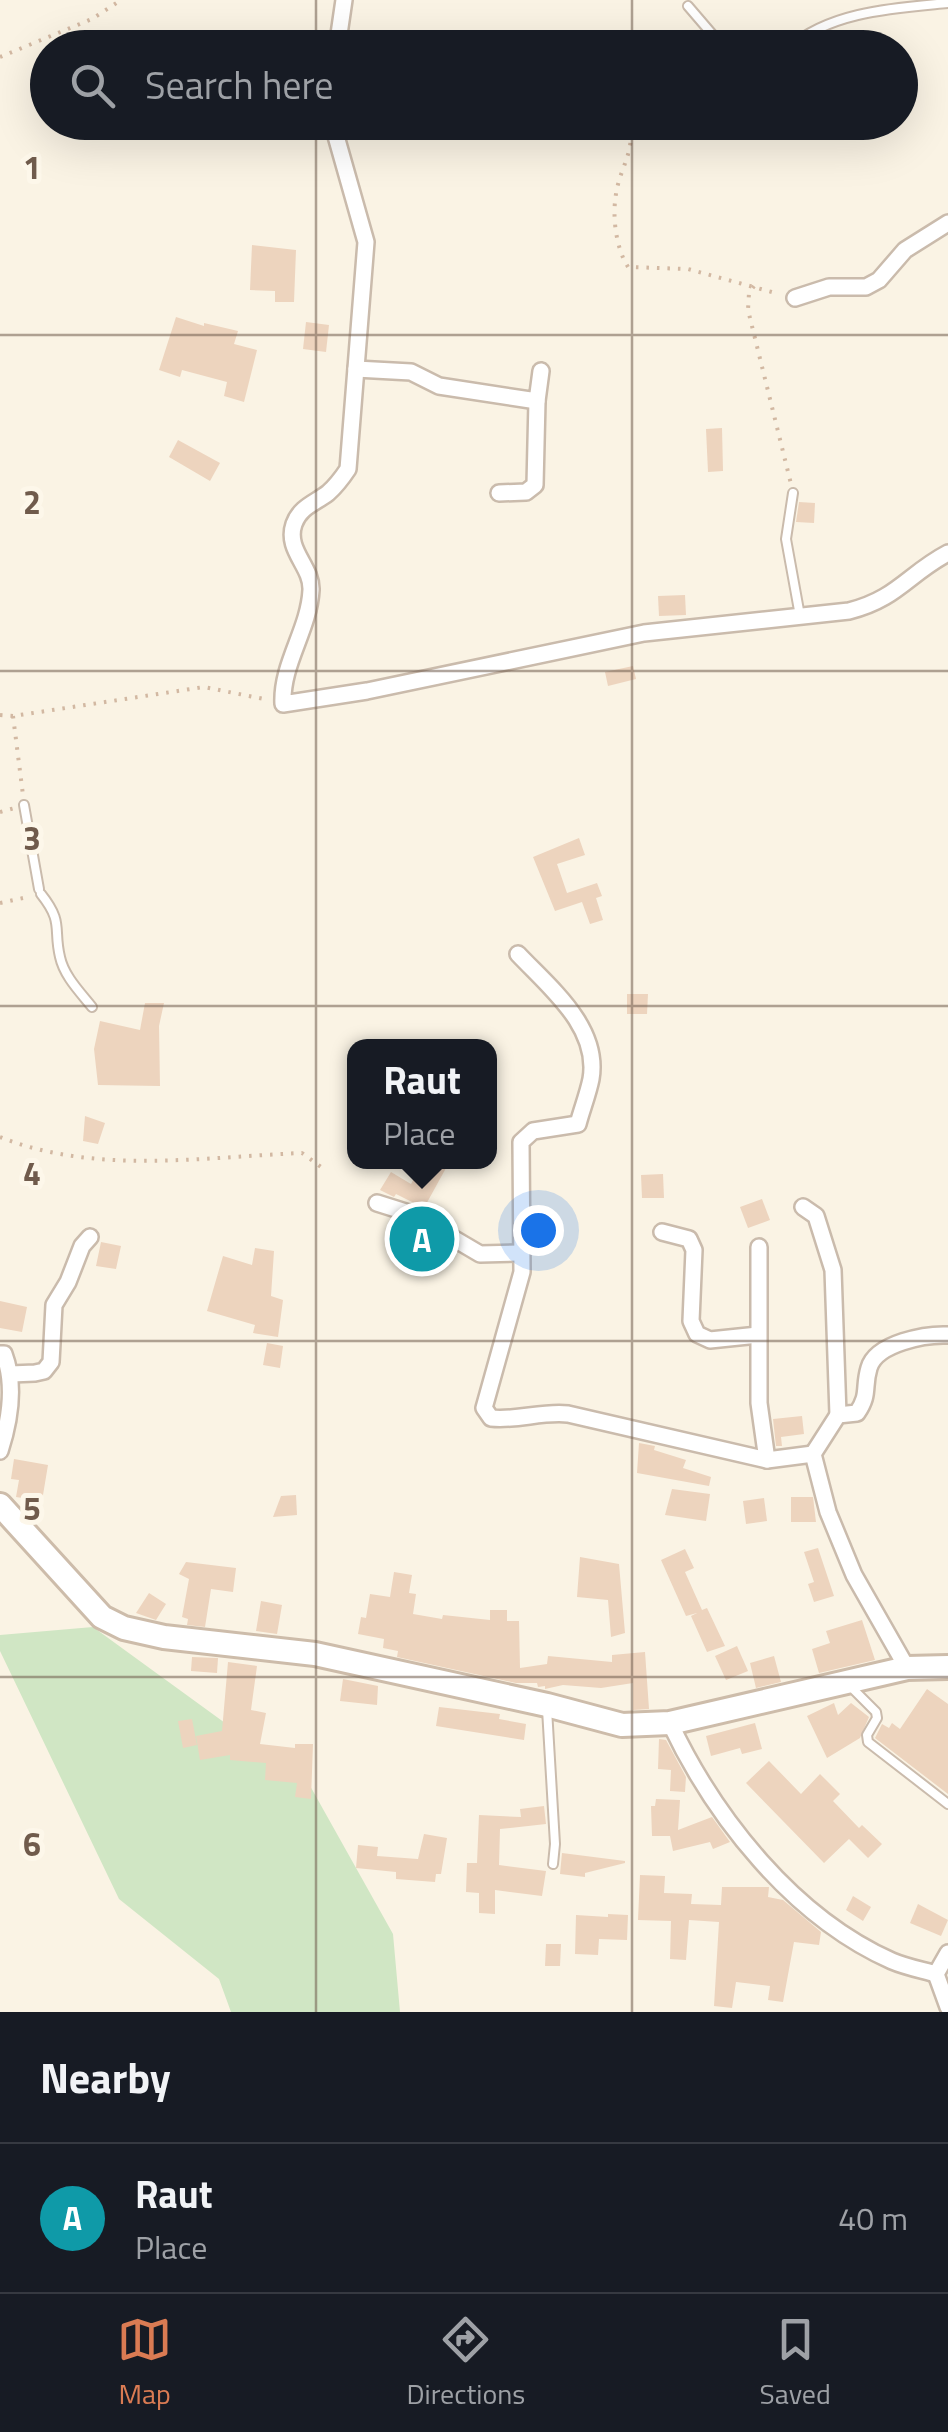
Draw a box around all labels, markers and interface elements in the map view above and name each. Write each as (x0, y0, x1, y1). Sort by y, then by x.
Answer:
search box (30, 30, 918, 140)
text: Search here (145, 56, 333, 114)
icon: search (65, 58, 120, 113)
text: 1 (23, 143, 41, 191)
text: 2 (23, 478, 41, 526)
text: 3 (23, 814, 41, 862)
popup (347, 1039, 497, 1169)
text: Raut (383, 1051, 461, 1109)
text: Place (383, 1109, 456, 1157)
text: 4 (23, 1149, 41, 1197)
pin: A (390, 1202, 454, 1276)
your location (513, 1205, 564, 1256)
text: 5 (23, 1484, 41, 1532)
text: 6 (23, 1820, 41, 1868)
text: Nearby (40, 2045, 171, 2109)
text: Raut (135, 2165, 213, 2223)
text: A (63, 2194, 82, 2242)
text: 40 m (838, 2194, 908, 2242)
text: Place (135, 2223, 207, 2271)
tab: Map (117, 2312, 172, 2415)
tab: Directions (406, 2312, 525, 2415)
tab: Saved (760, 2312, 831, 2415)

